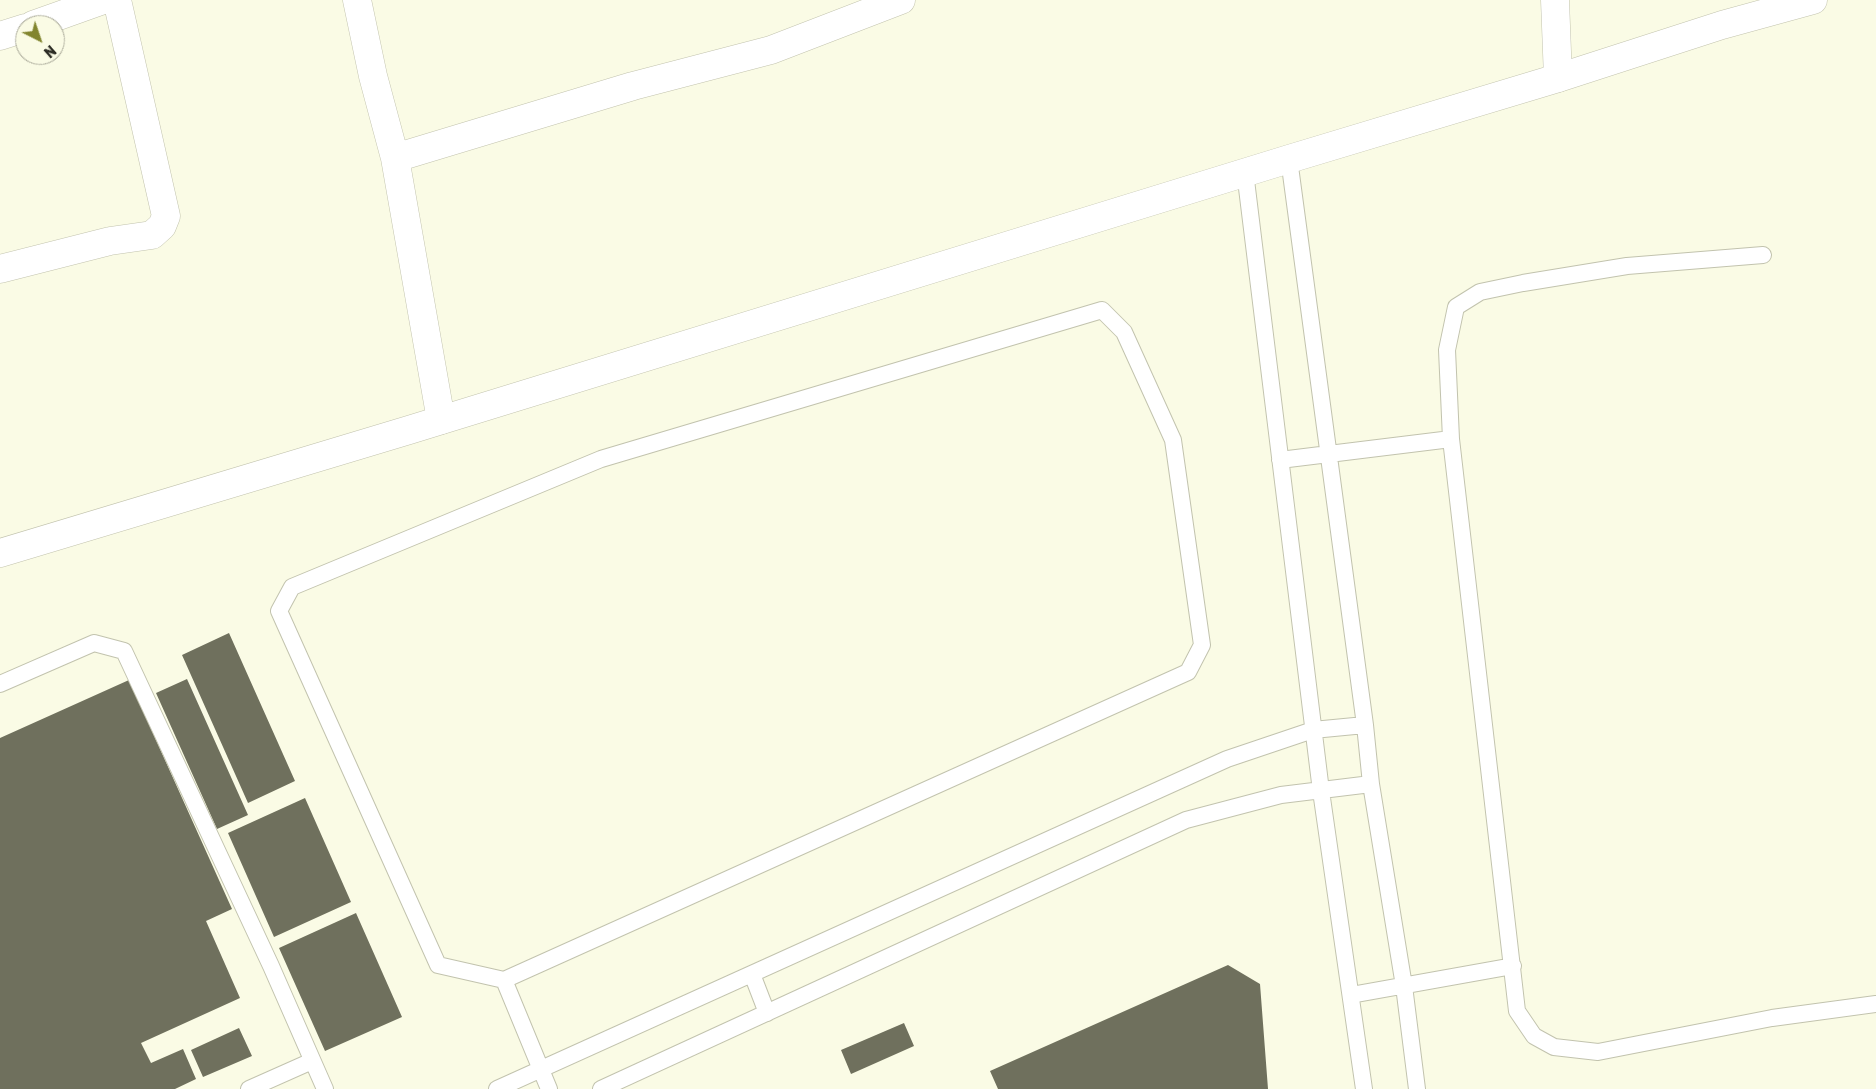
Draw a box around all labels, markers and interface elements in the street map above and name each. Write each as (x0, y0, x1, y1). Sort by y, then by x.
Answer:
north arrow (15, 15, 65, 65)
text: N (40, 41, 59, 61)

